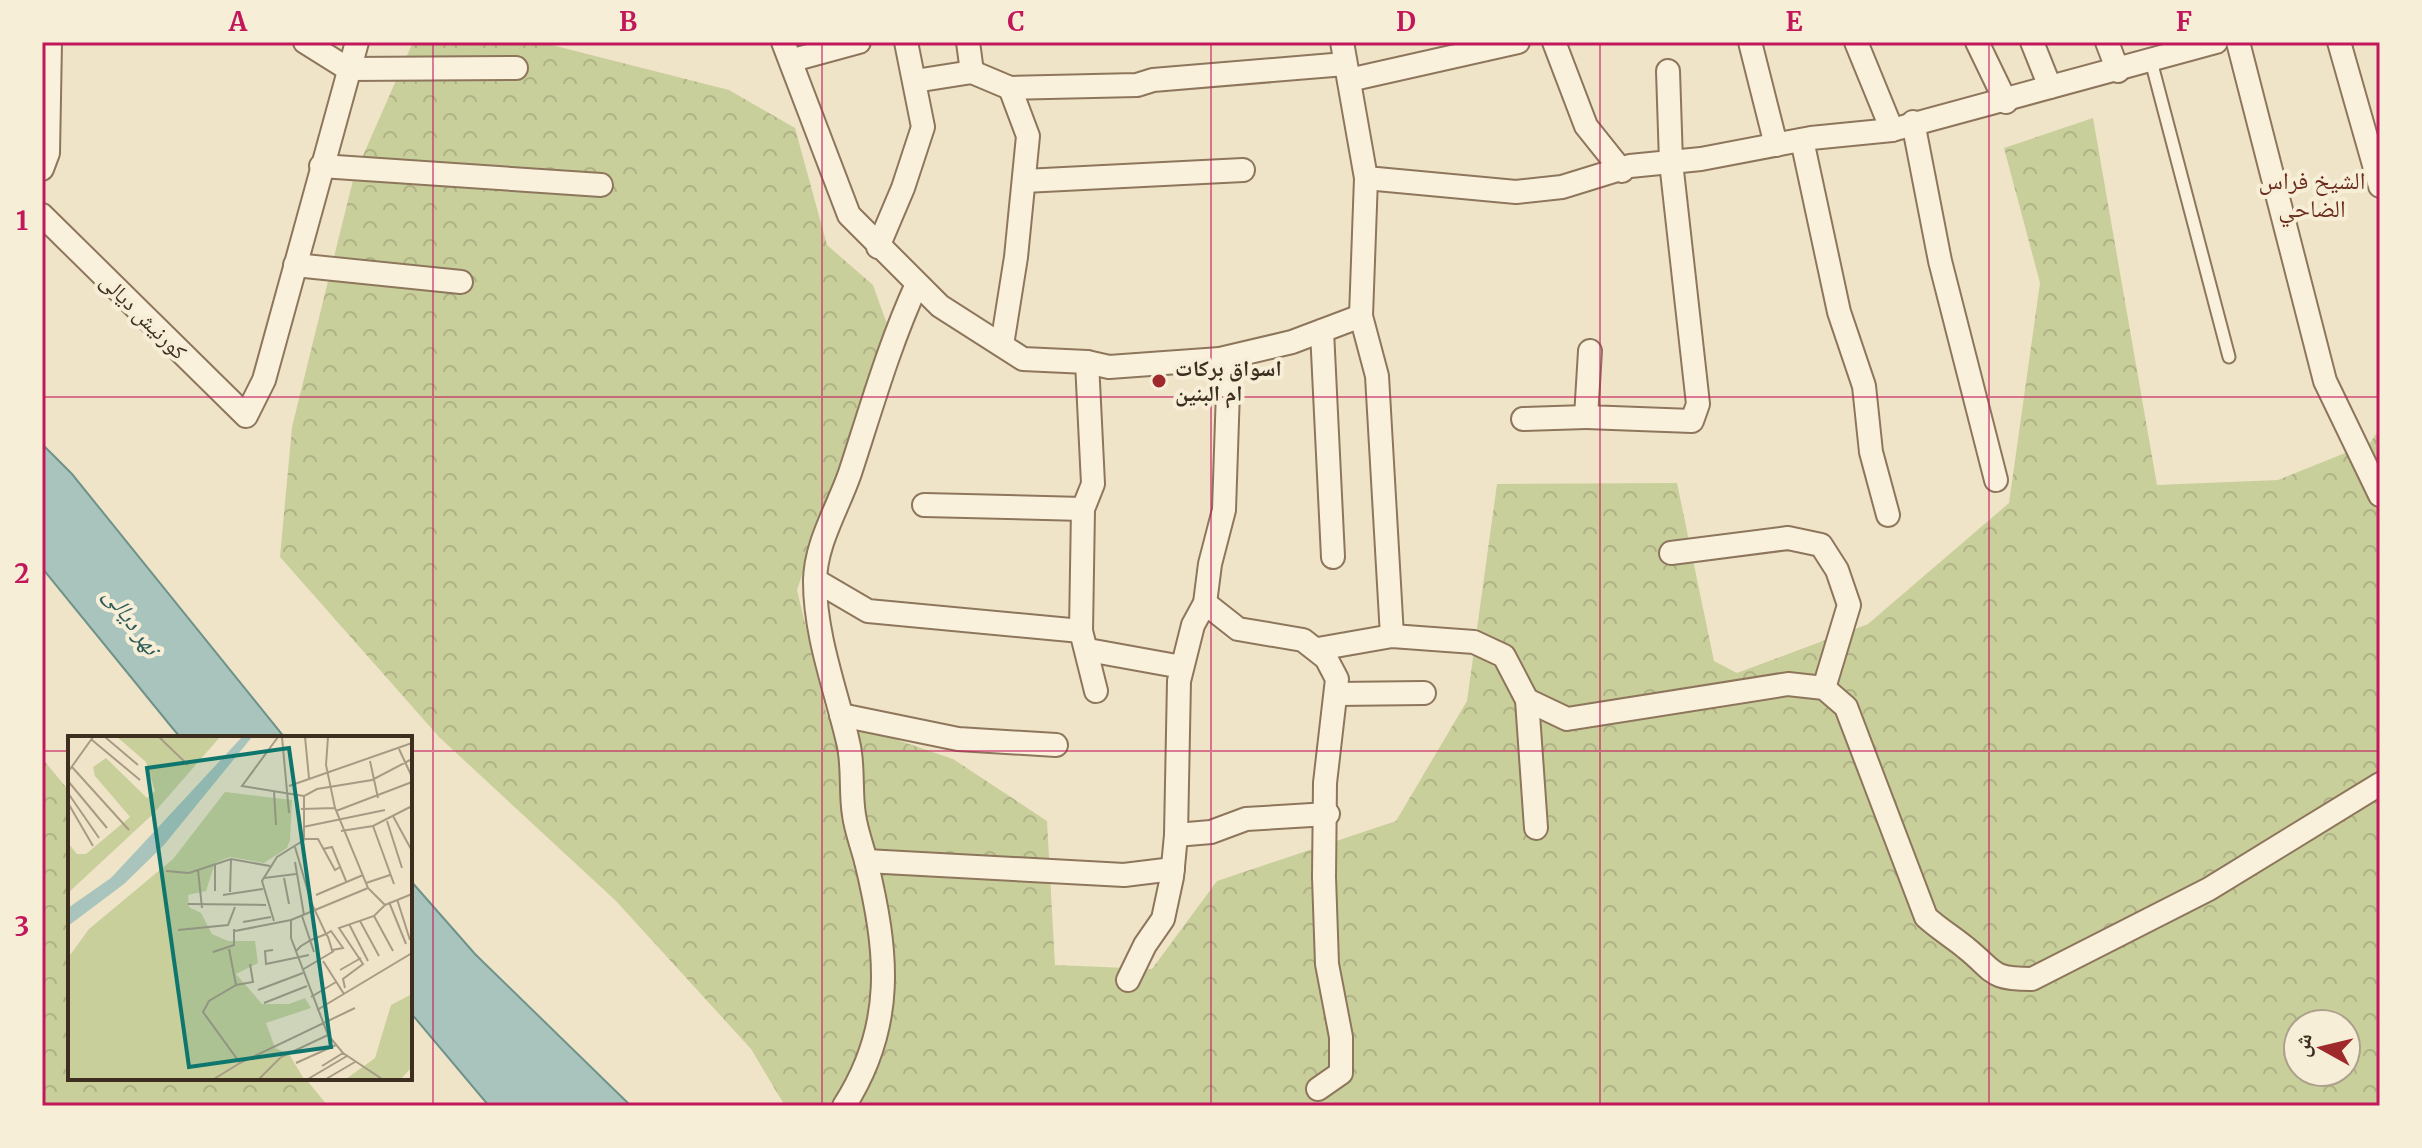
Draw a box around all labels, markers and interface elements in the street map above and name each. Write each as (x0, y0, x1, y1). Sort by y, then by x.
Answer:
text: A (228, 5, 248, 38)
text: B (619, 5, 637, 38)
text: C (1007, 5, 1025, 38)
text: D (1396, 5, 1416, 38)
text: E (1786, 5, 1803, 38)
text: F (2176, 5, 2192, 38)
district label: الشيخ فراس الضاحي (2259, 165, 2365, 228)
text: 1 (16, 204, 28, 237)
street label: كورنيش ديالى (95, 267, 193, 365)
place label: اسواق بركات ام البنين (1175, 354, 1282, 409)
marker: اسواق بركات ام البنين (1150, 372, 1168, 390)
text: 2 (14, 557, 30, 590)
water label: نهر ديالى (97, 581, 170, 664)
inset map (68, 736, 412, 1080)
text: 3 (15, 910, 29, 943)
north arrow (2282, 1008, 2362, 1088)
text: ش (2287, 1032, 2318, 1059)

